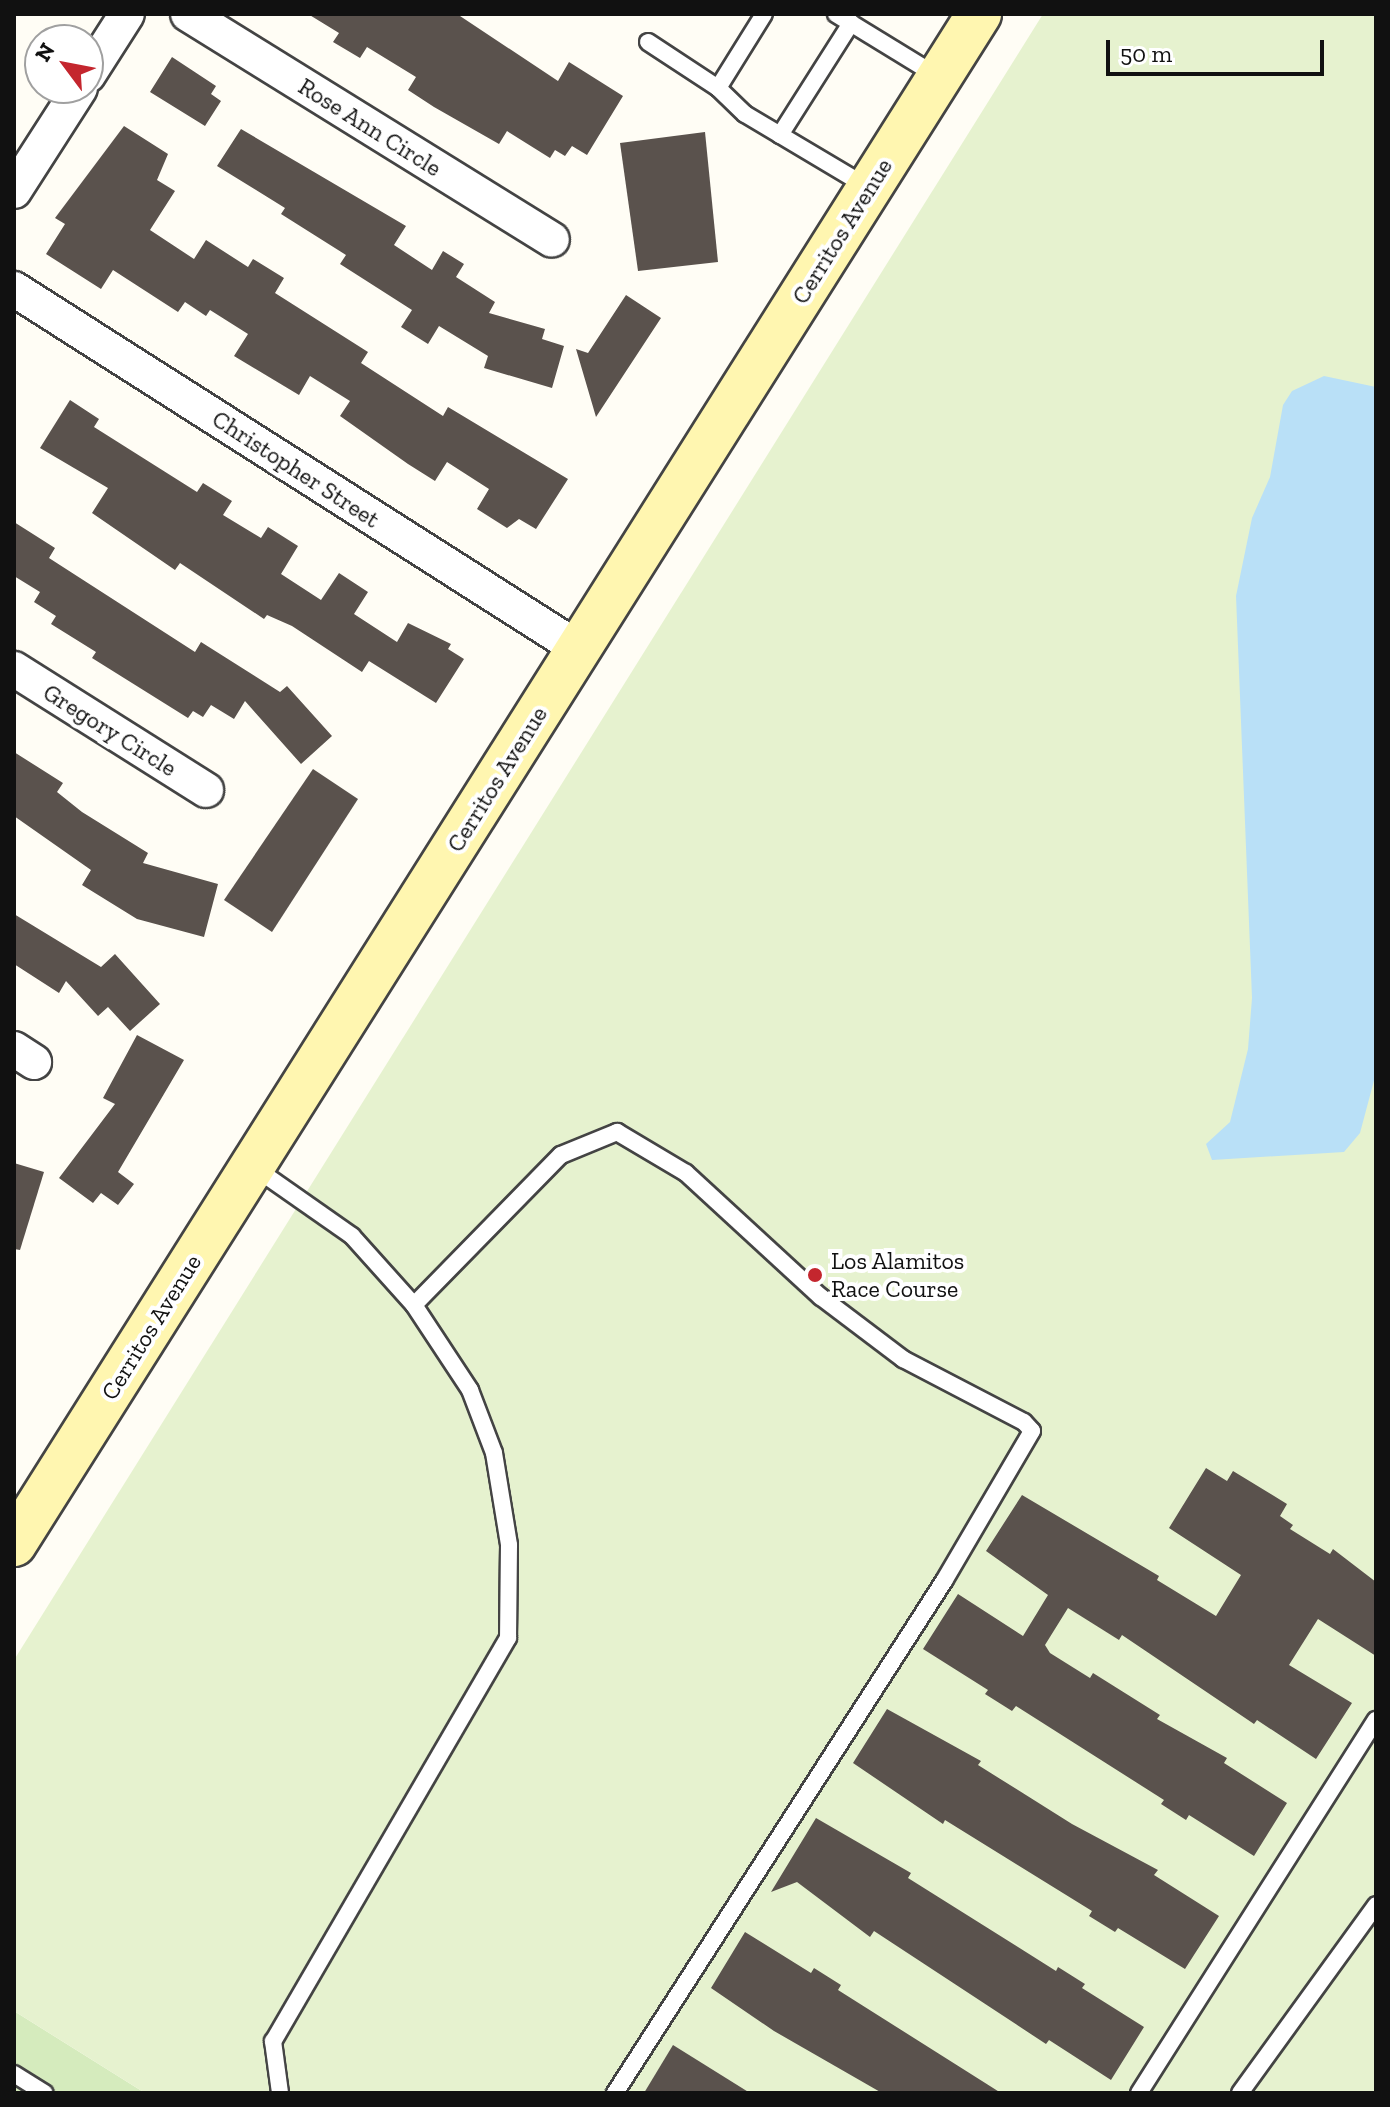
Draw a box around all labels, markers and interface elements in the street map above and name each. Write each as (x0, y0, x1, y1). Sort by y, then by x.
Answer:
north arrow (24, 24, 104, 104)
scale bar (1110, 24, 1328, 74)
text: N (29, 38, 61, 66)
text: 50 m (1120, 39, 1172, 68)
street label: Rose Ann Circle (293, 71, 447, 183)
street label: Cerritos Avenue (786, 153, 898, 309)
street label: Christopher Street (207, 404, 385, 534)
street label: Gregory Circle (38, 677, 182, 783)
street label: Cerritos Avenue (441, 701, 553, 857)
place label: Los Alamitos Race Course (831, 1247, 965, 1303)
street label: Cerritos Avenue (95, 1249, 207, 1405)
marker: Los Alamitos Race Course (806, 1266, 824, 1284)

